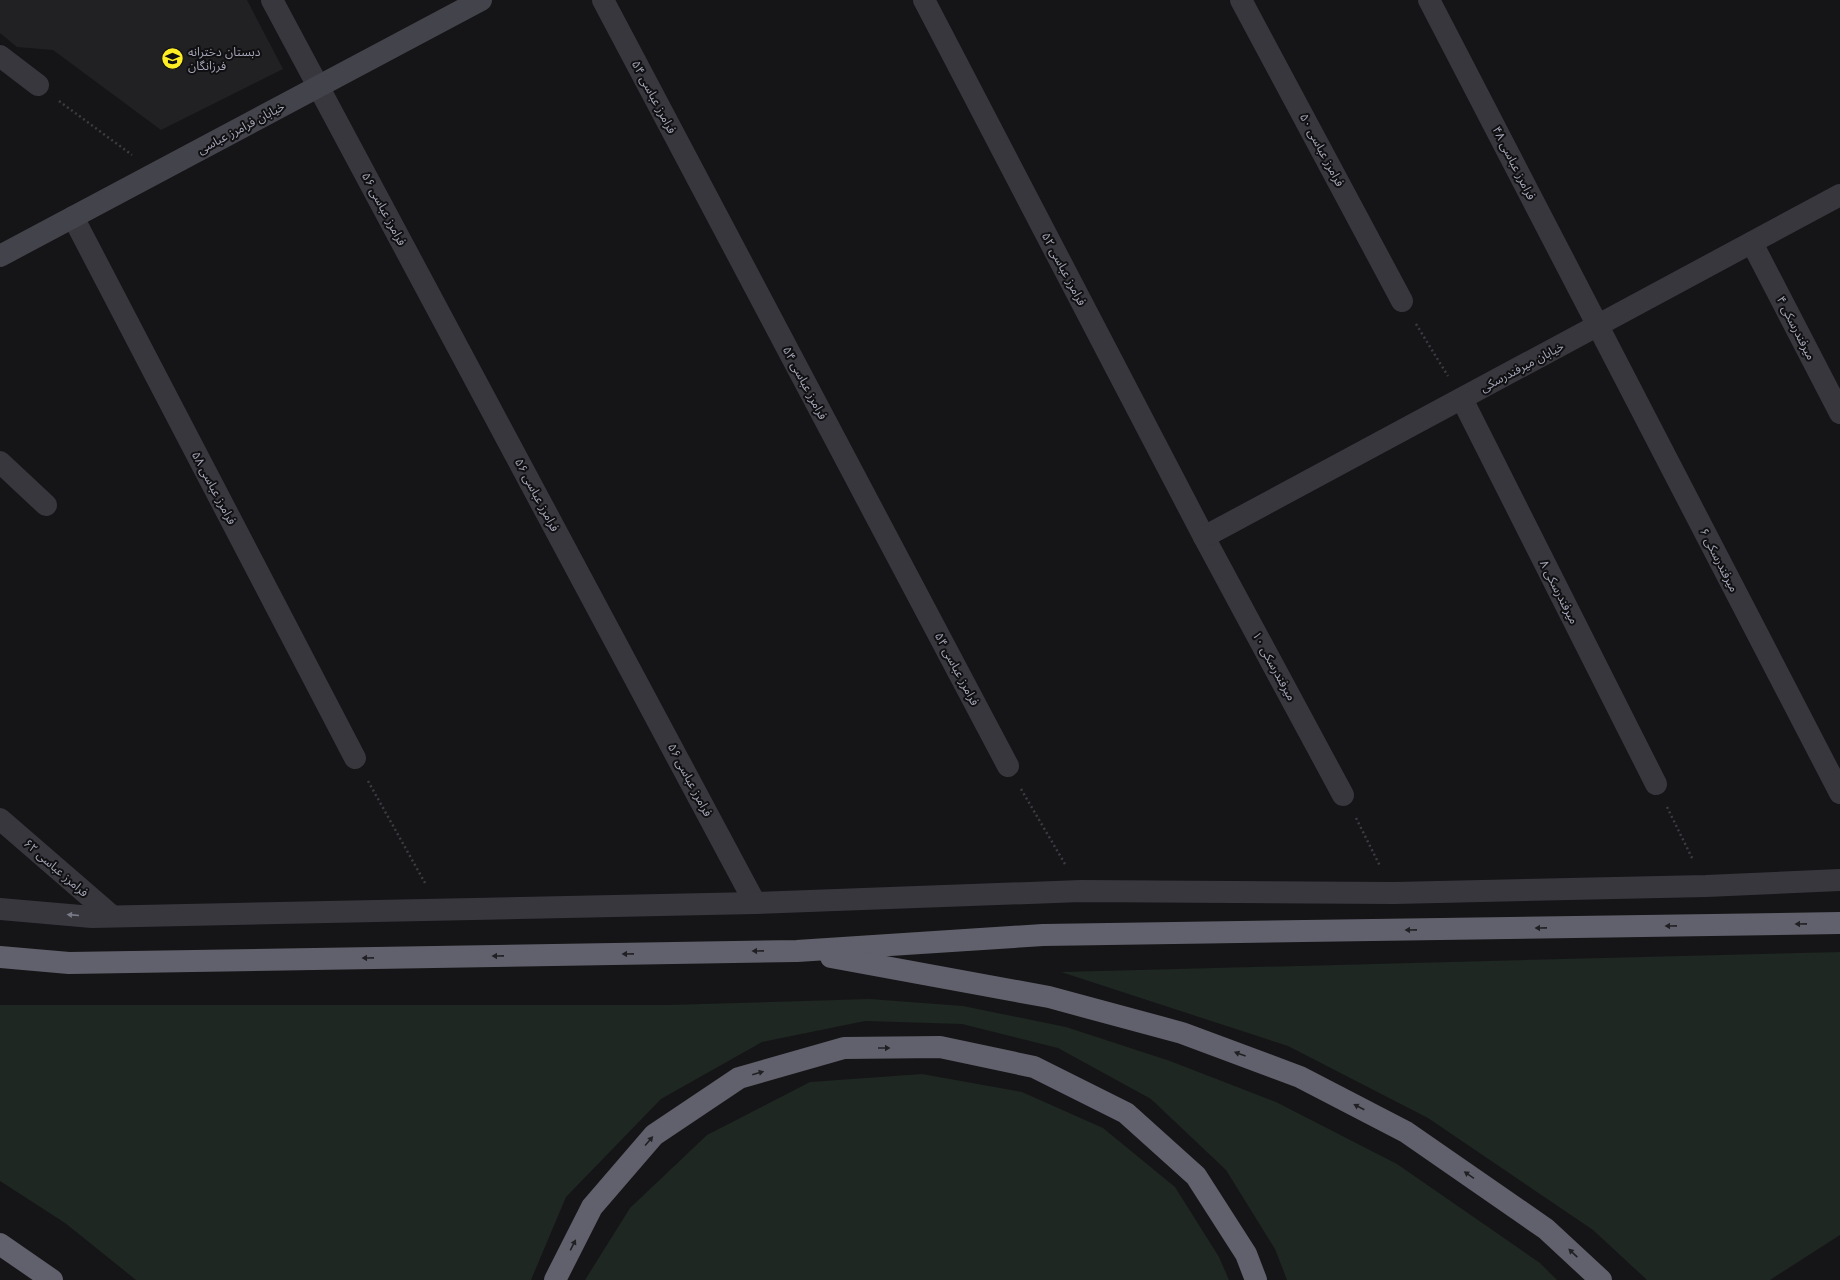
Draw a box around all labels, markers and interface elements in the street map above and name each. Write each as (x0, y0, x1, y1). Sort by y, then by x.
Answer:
place label: دبستان دخترانه فرزانگان (188, 44, 261, 73)
school or university icon: دبستان دخترانه فرزانگان (159, 46, 185, 72)
street label: فرامرز عباسی ۵۴ (629, 58, 680, 136)
street label: خیابان فرامرز عباسی (195, 98, 287, 157)
street label: فرامرز عباسی ۵۰ (1297, 111, 1348, 189)
street label: فرامرز عباسی ۴۸ (1489, 124, 1539, 202)
street label: فرامرز عباسی ۵۶ (359, 170, 410, 248)
street label: فرامرز عباسی ۵۲ (1039, 230, 1090, 308)
street label: میرفندرسکی ۴ (1774, 293, 1819, 362)
street label: خیابان میرفندرسکی (1477, 338, 1566, 395)
street label: فرامرز عباسی ۵۴ (780, 344, 831, 422)
street label: فرامرز عباسی ۵۸ (189, 449, 240, 527)
street label: فرامرز عباسی ۵۶ (512, 456, 563, 534)
street label: میرفندرسکی ۶ (1697, 525, 1742, 594)
street label: میرفندرسکی ۸ (1537, 557, 1582, 626)
street label: میرفندرسکی ۱۰ (1249, 629, 1300, 703)
street label: فرامرز عباسی ۵۴ (932, 630, 983, 708)
street label: فرامرز عباسی ۵۶ (665, 741, 716, 819)
street label: فرامرز عباسی ۶۲ (21, 836, 92, 900)
one-way arrow (67, 912, 79, 918)
one-way arrow (1794, 921, 1807, 927)
one-way arrow (1664, 923, 1677, 929)
one-way arrow (1534, 925, 1547, 931)
one-way arrow (1404, 927, 1417, 933)
one-way arrow (752, 948, 764, 955)
one-way arrow (621, 951, 634, 957)
one-way arrow (491, 953, 504, 959)
one-way arrow (361, 955, 374, 961)
one-way arrow (878, 1045, 891, 1051)
one-way arrow (1234, 1051, 1246, 1057)
one-way arrow (752, 1070, 764, 1076)
one-way arrow (1353, 1104, 1365, 1110)
one-way arrow (644, 1135, 653, 1146)
one-way arrow (1464, 1171, 1474, 1179)
one-way arrow (569, 1239, 576, 1251)
one-way arrow (1568, 1249, 1578, 1258)

